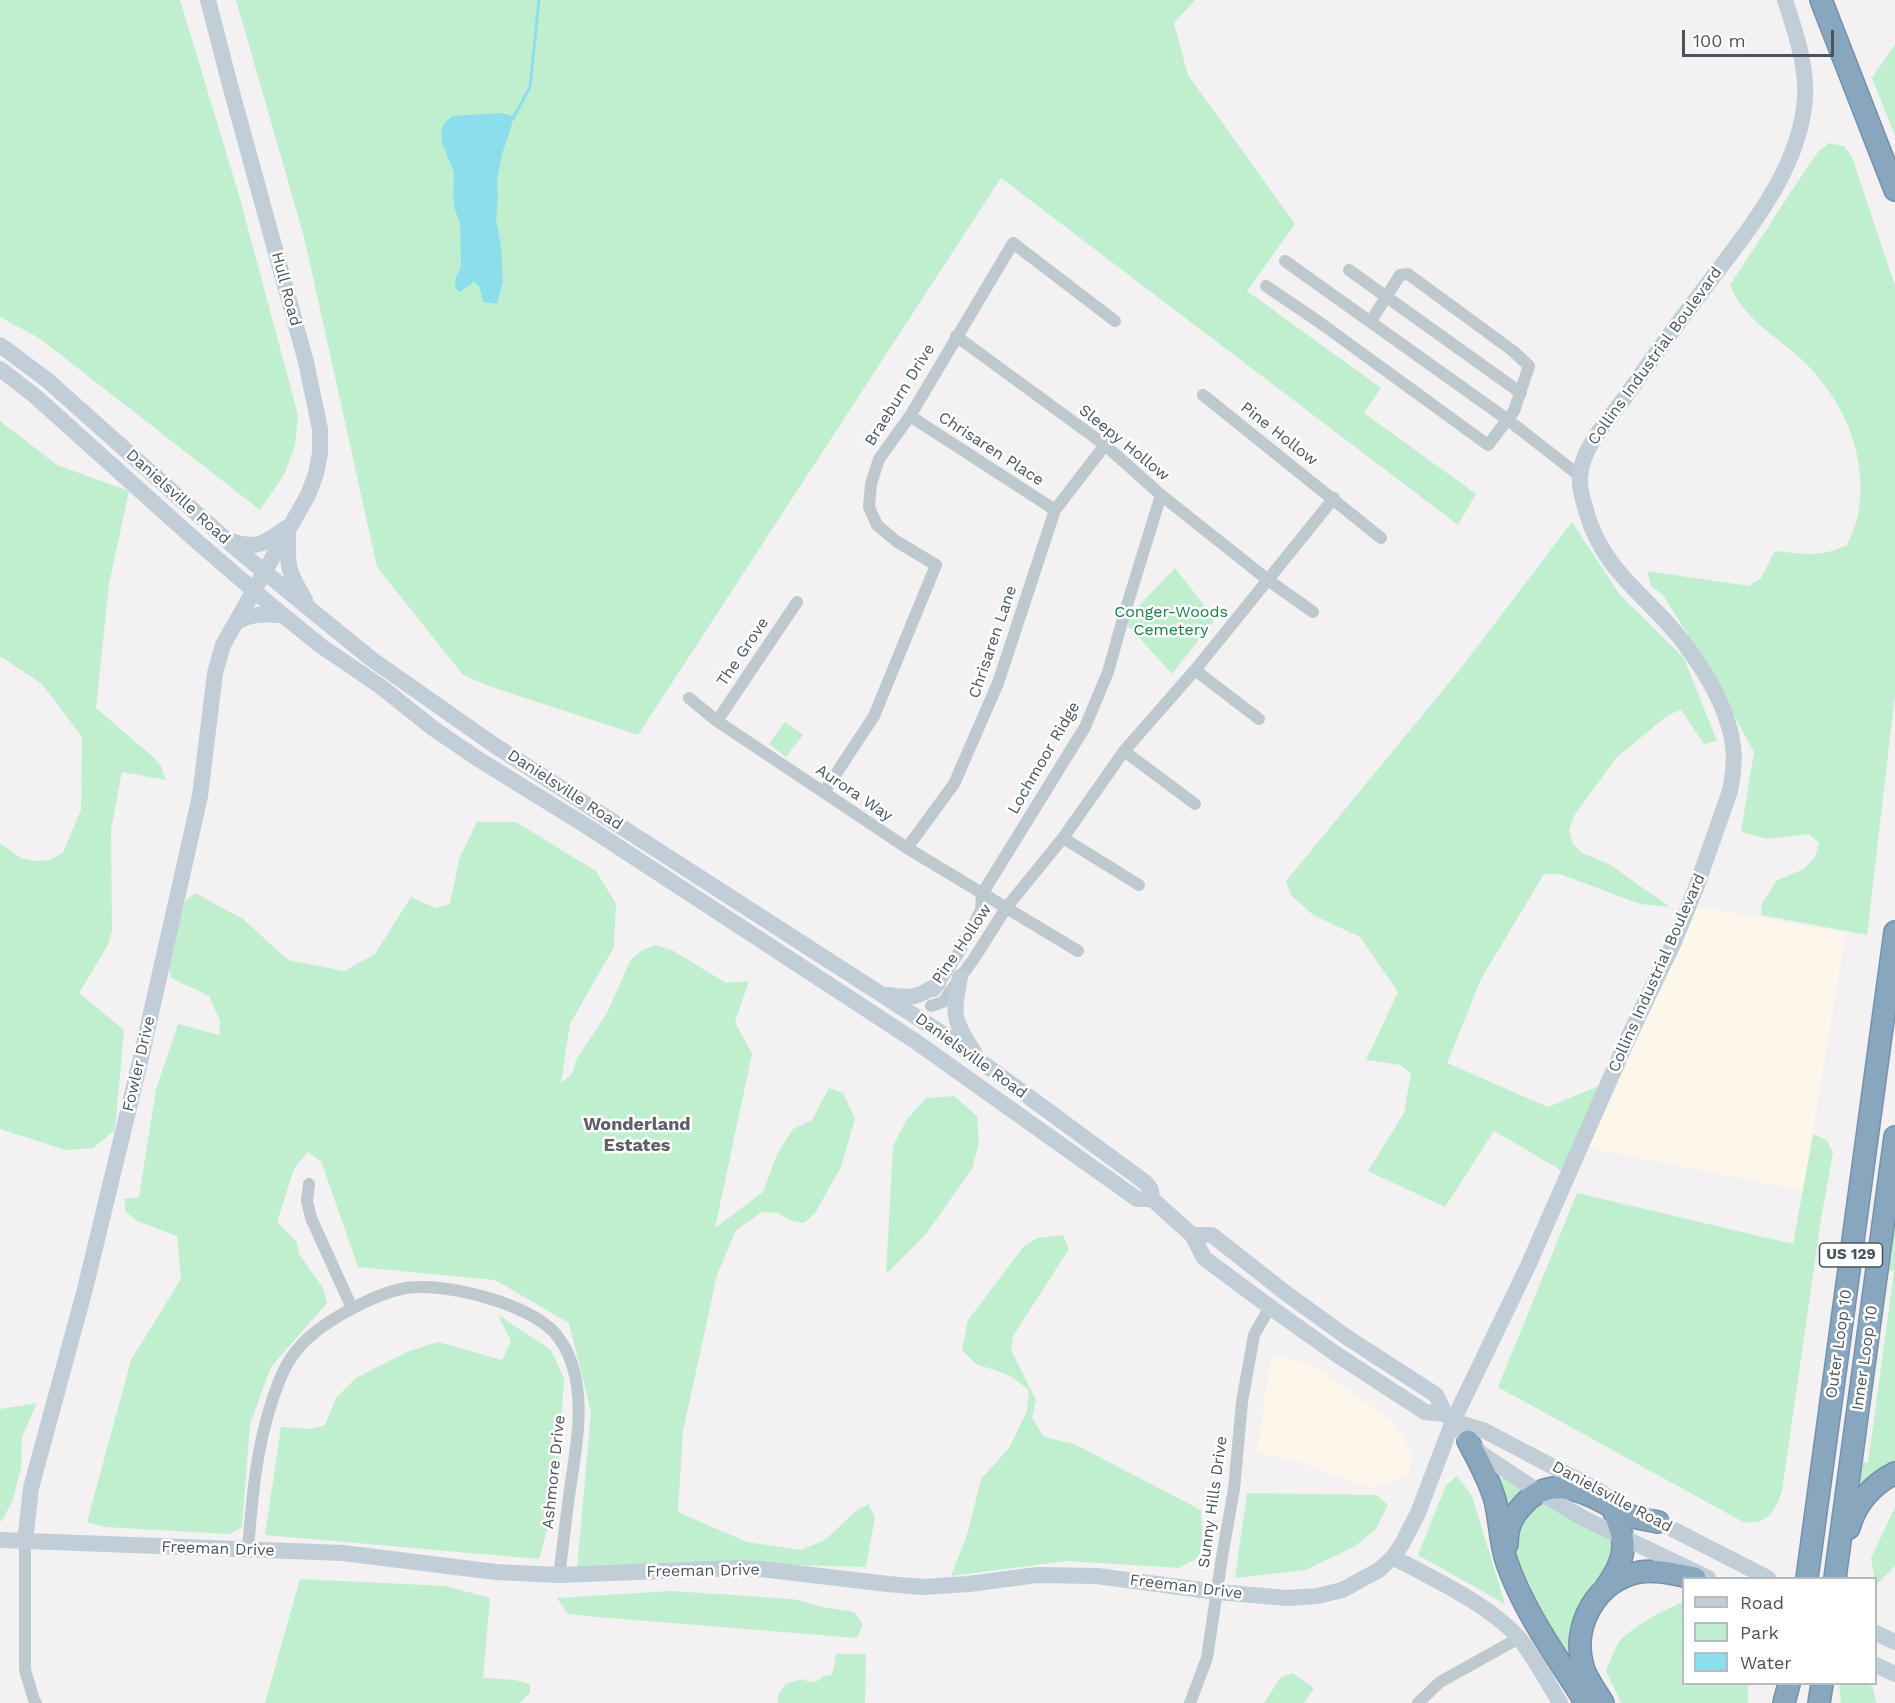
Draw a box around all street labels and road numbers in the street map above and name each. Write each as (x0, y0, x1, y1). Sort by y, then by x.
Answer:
street label: Hull Road (267, 250, 305, 328)
street label: Collins Industrial Boulevard (1584, 263, 1726, 449)
street label: Braeburn Drive (861, 340, 939, 450)
street label: Pine Hollow (1237, 398, 1321, 470)
street label: Sleepy Hollow (1075, 401, 1173, 485)
street label: Chrisaren Place (935, 408, 1047, 490)
street label: Danielsville Road (122, 445, 234, 549)
street label: Chrisaren Lane (965, 583, 1021, 701)
street label: The Grove (713, 614, 773, 690)
street label: Lochmoor Ridge (1004, 698, 1084, 818)
street label: Danielsville Road (504, 746, 626, 834)
street label: Aurora Way (812, 760, 896, 826)
street label: Collins Industrial Boulevard (1604, 871, 1710, 1075)
street label: Pine Hollow (928, 900, 996, 988)
street label: Danielsville Road (911, 1009, 1031, 1103)
street label: Fowler Drive (119, 1014, 159, 1114)
road number: US 129 (1820, 1243, 1882, 1267)
street label: Outer Loop 10 (1822, 1288, 1856, 1400)
street label: Inner Loop 10 (1848, 1304, 1882, 1412)
street label: Ashmore Drive (538, 1414, 570, 1530)
street label: Sunny Hills Drive (1194, 1435, 1232, 1569)
street label: Danielsville Road (1549, 1457, 1675, 1537)
street label: Freeman Drive (161, 1537, 275, 1561)
street label: Freeman Drive (646, 1560, 760, 1582)
street label: Freeman Drive (1129, 1571, 1243, 1603)

